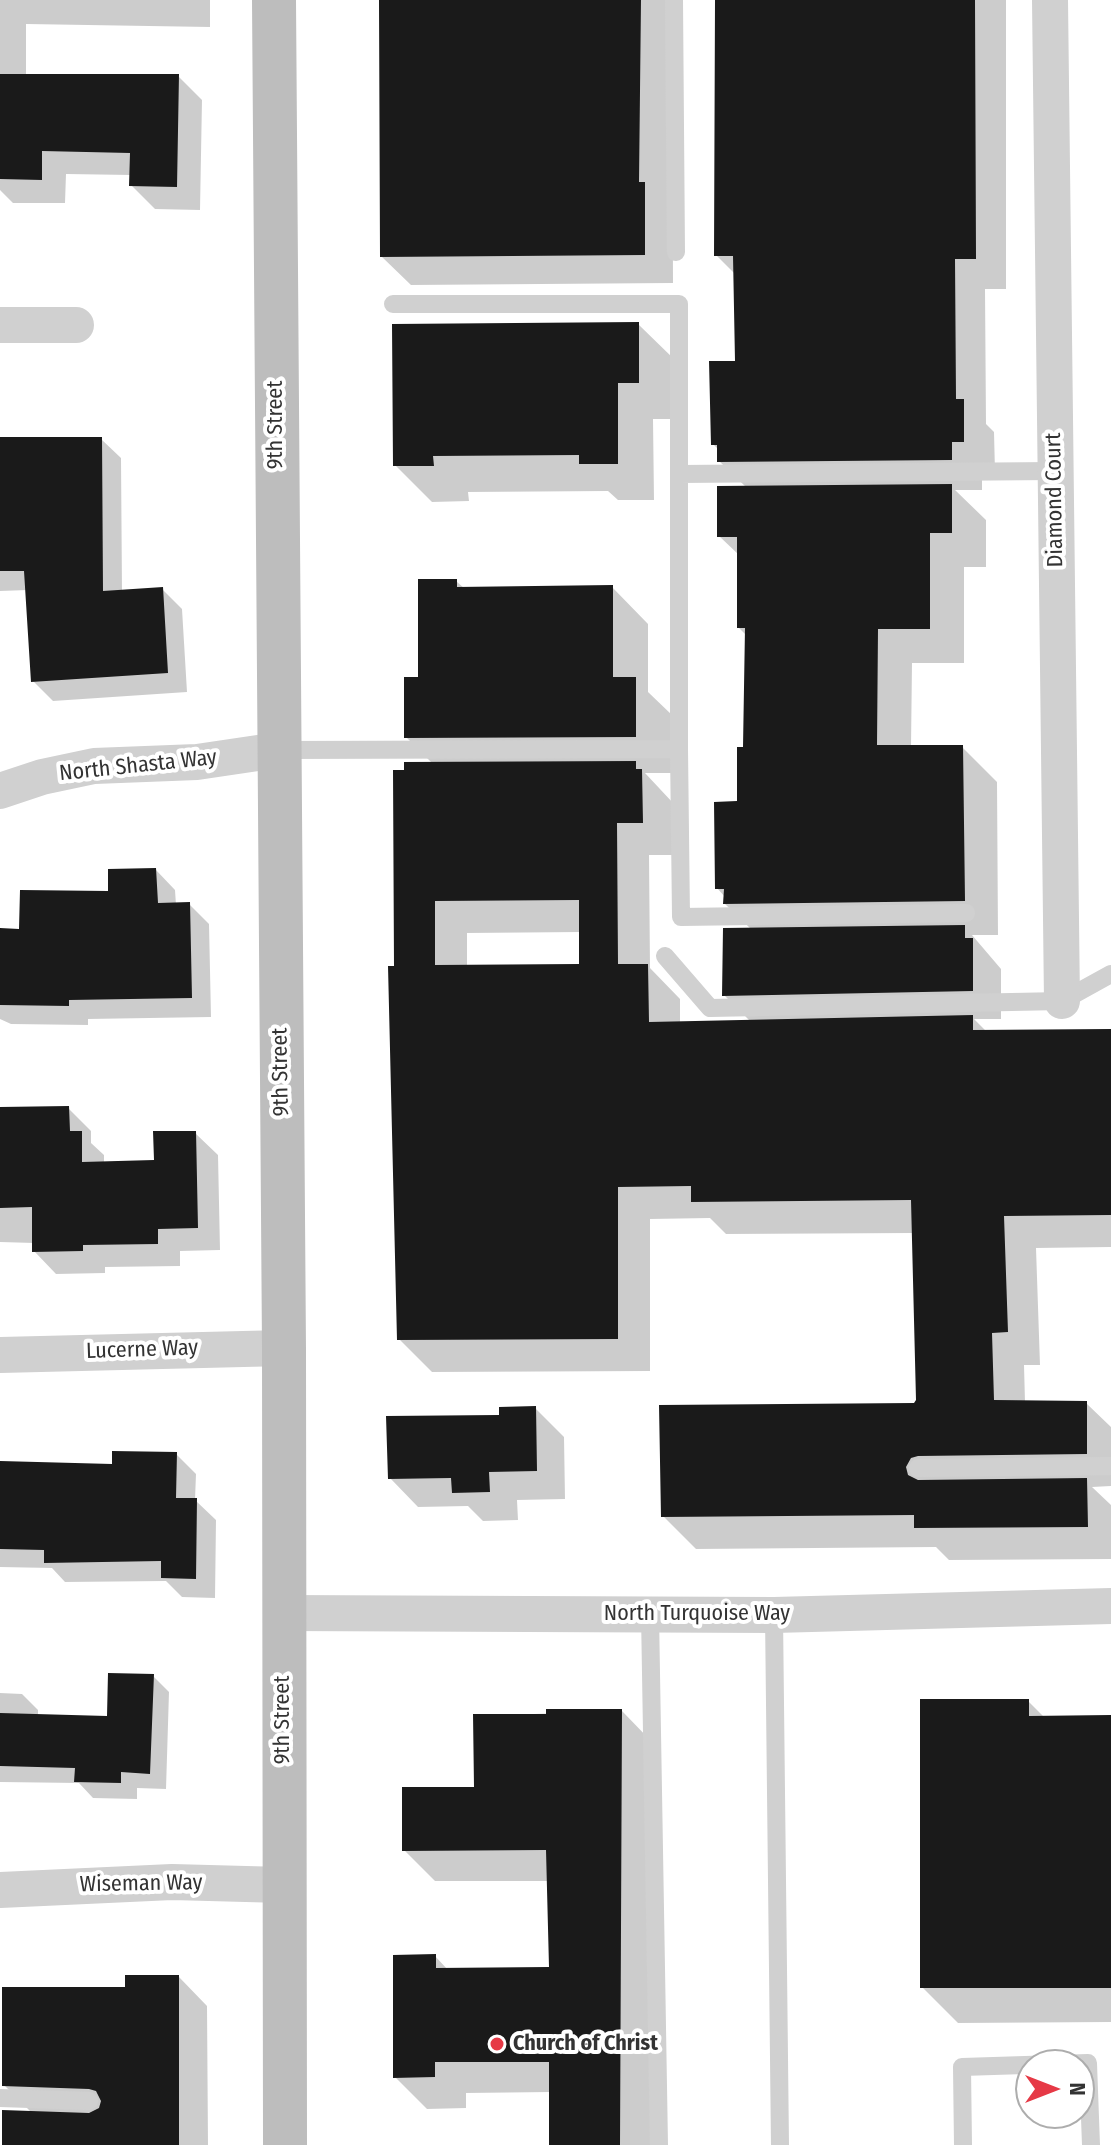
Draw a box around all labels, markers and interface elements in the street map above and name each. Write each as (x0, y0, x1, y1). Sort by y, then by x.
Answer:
street label: 9th Street (263, 381, 289, 469)
street label: Diamond Court (1041, 432, 1069, 568)
street label: North Shasta Way (58, 745, 218, 787)
street label: 9th Street (267, 1027, 295, 1117)
street label: Lucerne Way (85, 1335, 199, 1365)
street label: North Turquoise Way (604, 1601, 790, 1627)
street label: 9th Street (270, 1676, 296, 1764)
street label: Wiseman Way (79, 1870, 203, 1898)
place label: Church of Christ (513, 2031, 658, 2057)
marker: Church of Christ (488, 2035, 506, 2053)
north arrow (1015, 2049, 1095, 2129)
text: N (1064, 2082, 1091, 2096)

